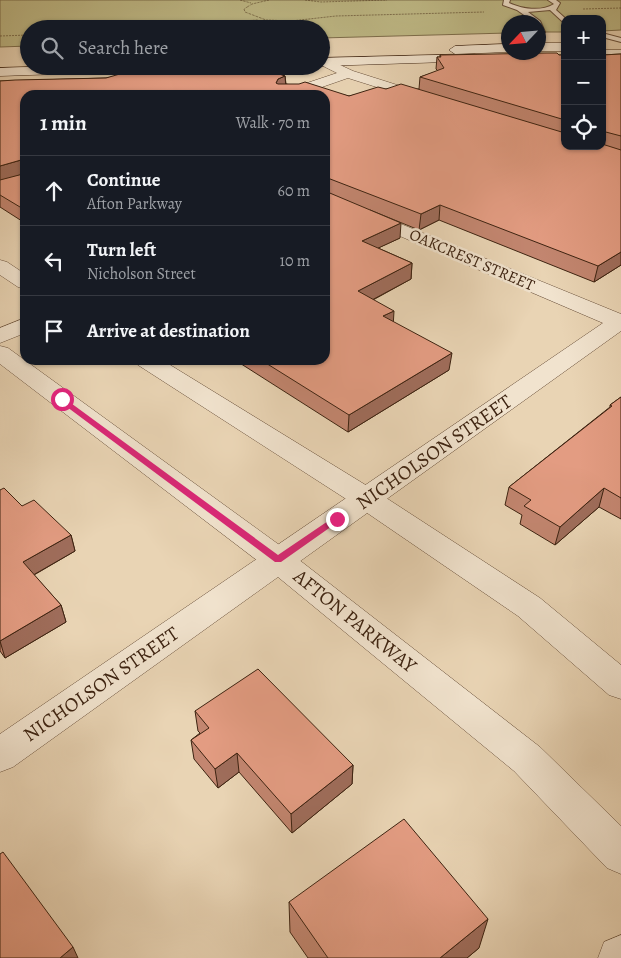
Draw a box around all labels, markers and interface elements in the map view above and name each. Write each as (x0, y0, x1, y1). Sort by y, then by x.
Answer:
north arrow (501, 15, 546, 60)
map controls (561, 15, 606, 150)
button: + (561, 15, 606, 60)
search box (20, 20, 330, 75)
icon: search (38, 34, 66, 62)
text: Search here (78, 35, 168, 61)
button: − (561, 60, 606, 105)
button: locate (561, 105, 606, 150)
text: 1 min (40, 109, 87, 137)
text: Walk · 70 m (236, 112, 310, 134)
text: Continue (87, 167, 161, 193)
icon: ahead (40, 177, 68, 205)
text: 60 m (278, 180, 310, 202)
text: Afton Parkway (87, 193, 182, 215)
street label: OAKCREST STREET (406, 224, 538, 296)
text: Turn left (87, 237, 156, 263)
icon: left (40, 247, 68, 275)
text: 10 m (280, 250, 310, 272)
text: Nicholson Street (87, 263, 196, 285)
icon: arrive (40, 317, 68, 345)
text: Arrive at destination (87, 318, 250, 344)
route start (51, 388, 74, 411)
street label: NICHOLSON STREET (351, 388, 517, 516)
route end (326, 508, 349, 531)
street label: AFTON PARKWAY (287, 562, 423, 680)
street label: NICHOLSON STREET (18, 620, 184, 748)

